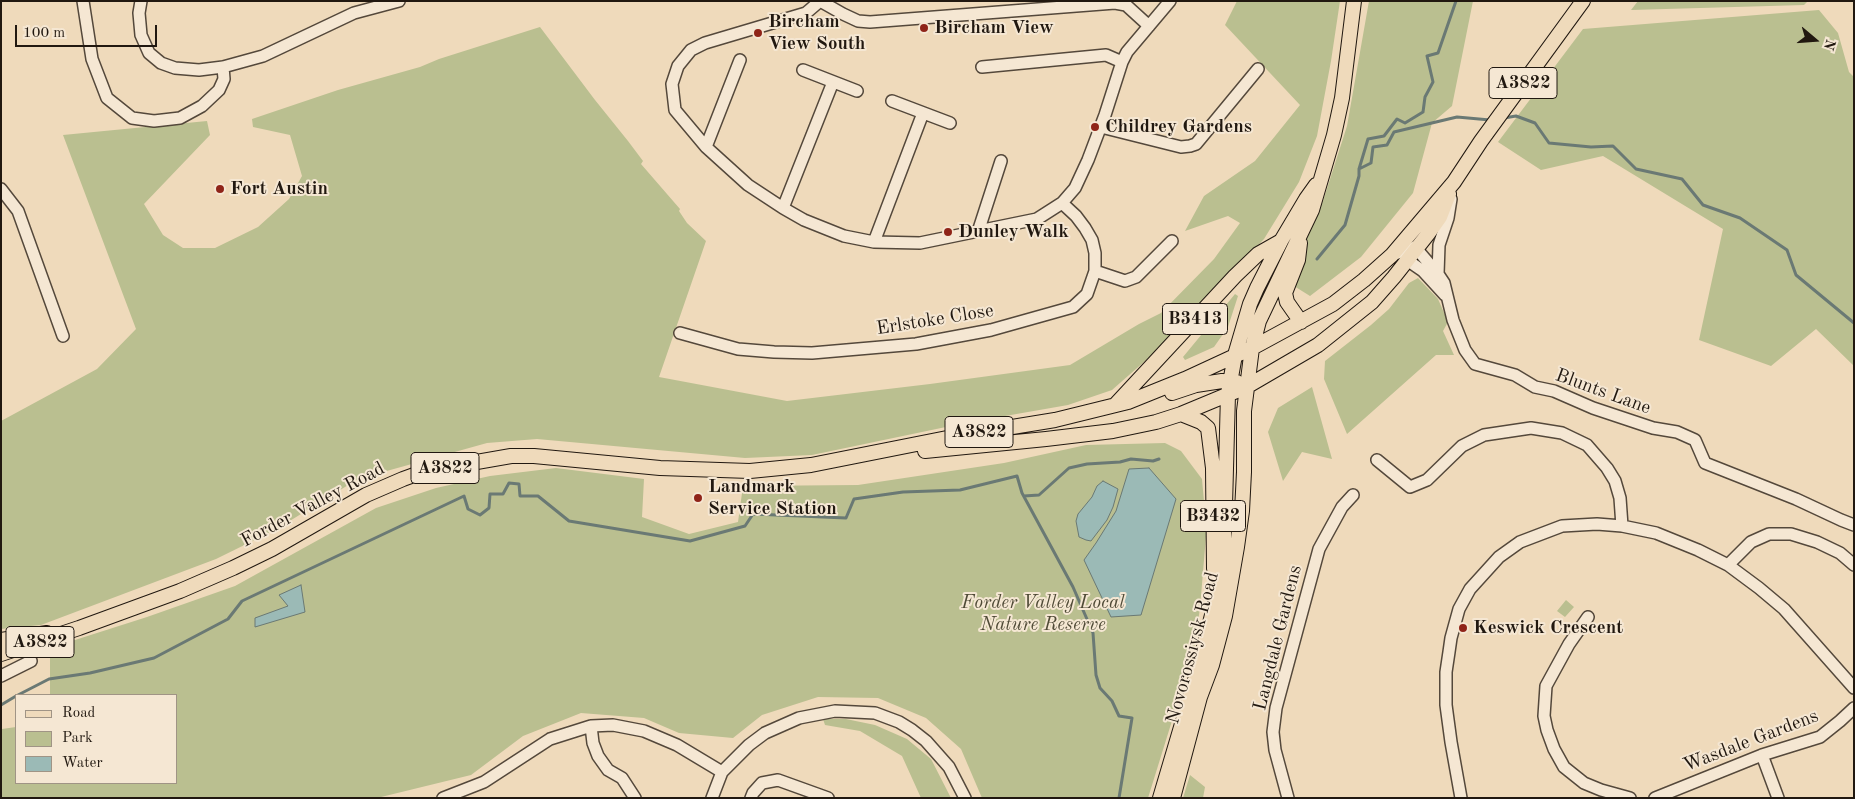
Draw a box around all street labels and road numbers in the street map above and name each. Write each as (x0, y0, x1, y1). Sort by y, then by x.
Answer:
road number: A3822 (1489, 68, 1557, 99)
street label: Erlstoke Close (875, 299, 995, 341)
road number: B3413 (1162, 304, 1228, 334)
street label: Blunts Lane (1552, 364, 1654, 420)
road number: A3822 (945, 417, 1013, 448)
road number: A3822 (411, 452, 479, 483)
street label: Forder Valley Road (237, 457, 389, 553)
road number: B3432 (1180, 501, 1246, 532)
street label: Langdale Gardens (1249, 563, 1307, 713)
street label: Novorossiysk Road (1162, 569, 1224, 727)
road number: A3822 (6, 626, 74, 658)
street label: Wasdale Gardens (1680, 705, 1822, 777)

